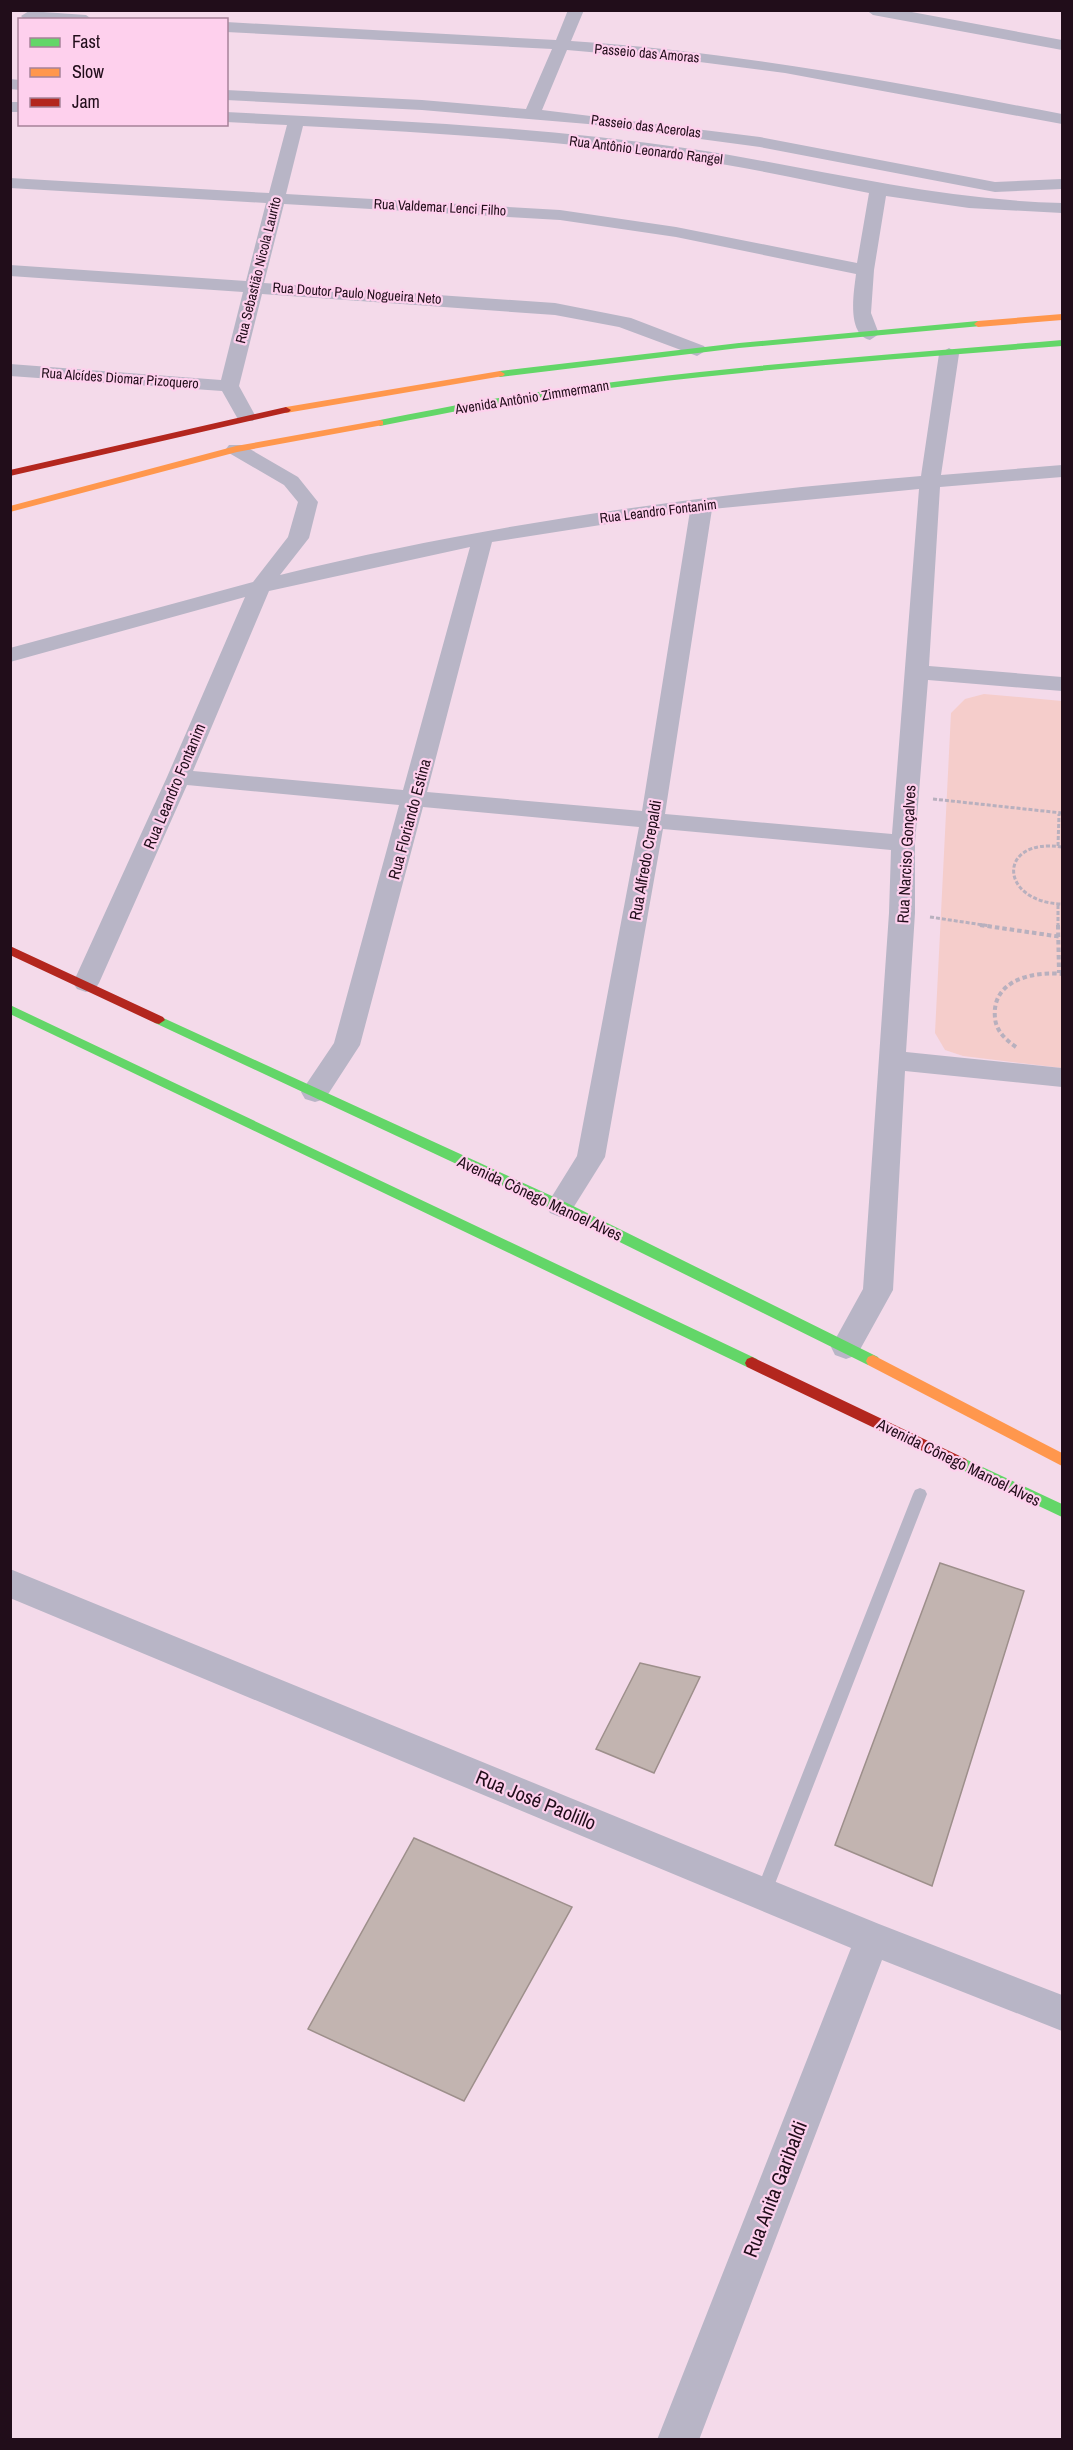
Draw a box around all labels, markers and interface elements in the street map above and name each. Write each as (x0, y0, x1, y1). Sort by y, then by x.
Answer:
legend (18, 18, 228, 126)
text: Fast (72, 29, 100, 54)
street label: Passeio das Amoras (594, 39, 700, 67)
text: Slow (72, 59, 104, 84)
text: Jam (72, 89, 100, 114)
street label: Passeio das Acerolas (590, 110, 702, 142)
street label: Rua Antônio Leonardo Rangel (568, 132, 724, 168)
street label: Rua Sebastião Nicola Laurito (231, 195, 285, 345)
street label: Rua Valdemar Lenci Filho (373, 195, 507, 219)
street label: Rua Doutor Paulo Nogueira Neto (272, 278, 442, 308)
street label: Rua Alcídes Diomar Pizoquero (41, 364, 199, 392)
street label: Avenida Antônio Zimmermann (453, 376, 610, 418)
street label: Rua Leandro Fontanim (599, 495, 717, 527)
street label: Rua Leandro Fontanim (138, 720, 210, 852)
street label: Rua Floriando Estina (382, 756, 436, 882)
street label: Rua Narciso Gonçalves (891, 784, 921, 924)
street label: Rua Alfredo Crepaldi (624, 798, 666, 922)
street label: Avenida Cônego Manoel Alves (453, 1150, 626, 1246)
street label: Avenida Cônego Manoel Alves (873, 1412, 1044, 1511)
street label: Rua José Paolillo (472, 1763, 600, 1836)
street label: Rua Anita Garibaldi (736, 2117, 813, 2261)

